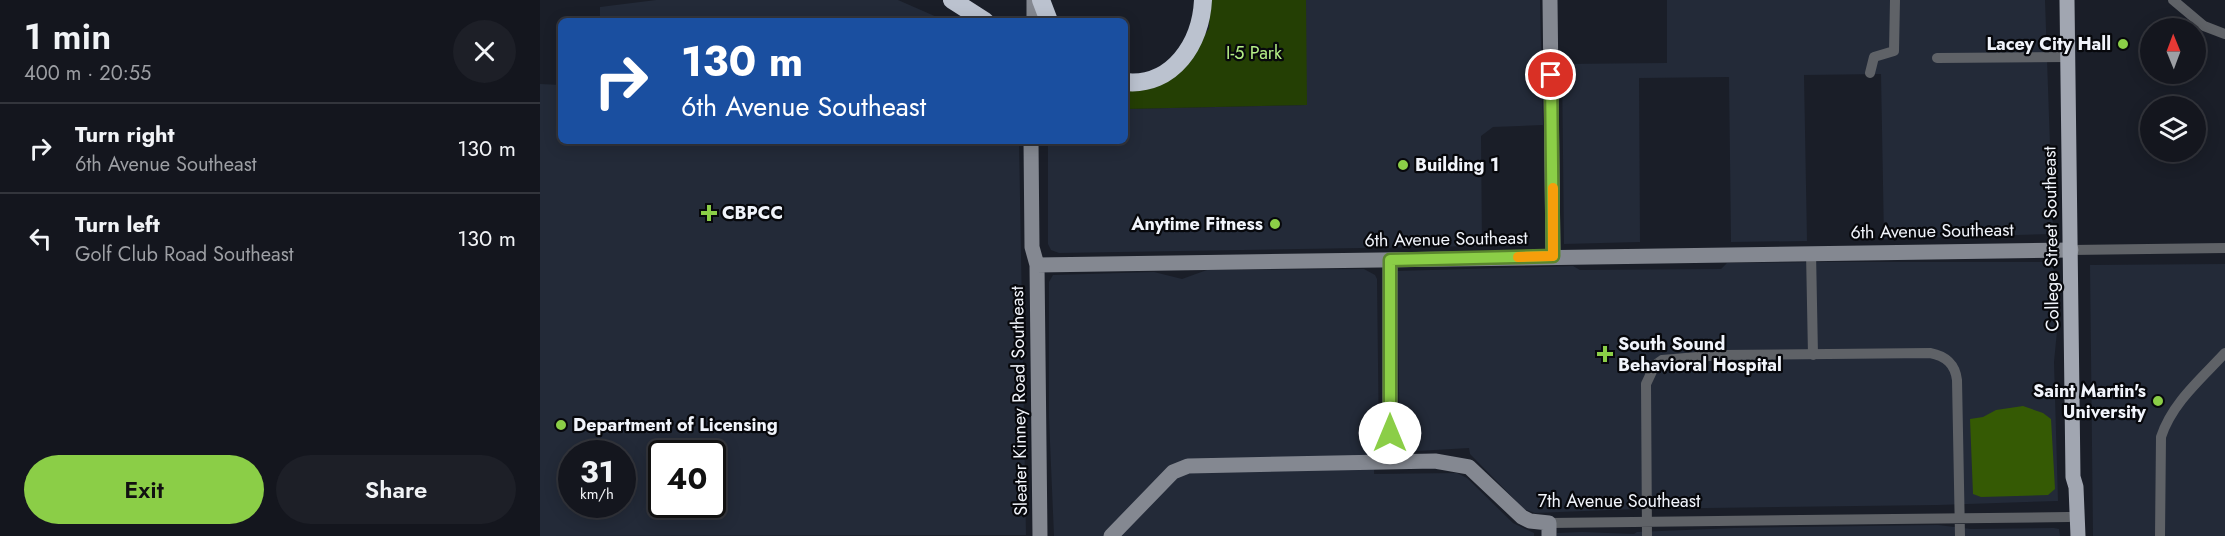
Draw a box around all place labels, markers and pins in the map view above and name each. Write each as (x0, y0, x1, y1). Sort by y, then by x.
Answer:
place label: Lacey City Hall (1986, 31, 2111, 57)
marker: Lacey City Hall (2116, 37, 2130, 51)
pin (1525, 49, 1576, 100)
place label: Building 1 (1415, 152, 1499, 178)
marker: Building 1 (1396, 158, 1410, 172)
place label: CBPCC (722, 200, 783, 226)
marker: CBPCC (700, 204, 718, 222)
place label: Anytime Fitness (1130, 211, 1263, 237)
marker: Anytime Fitness (1268, 217, 1282, 231)
place label: South Sound Behavioral Hospital (1618, 331, 1782, 378)
marker: South Sound Behavioral Hospital (1596, 345, 1614, 363)
place label: Saint Martin's University (2033, 378, 2147, 425)
marker: Saint Martin's University (2151, 394, 2165, 408)
place label: Department of Licensing (573, 412, 778, 438)
marker: Department of Licensing (554, 418, 568, 432)

